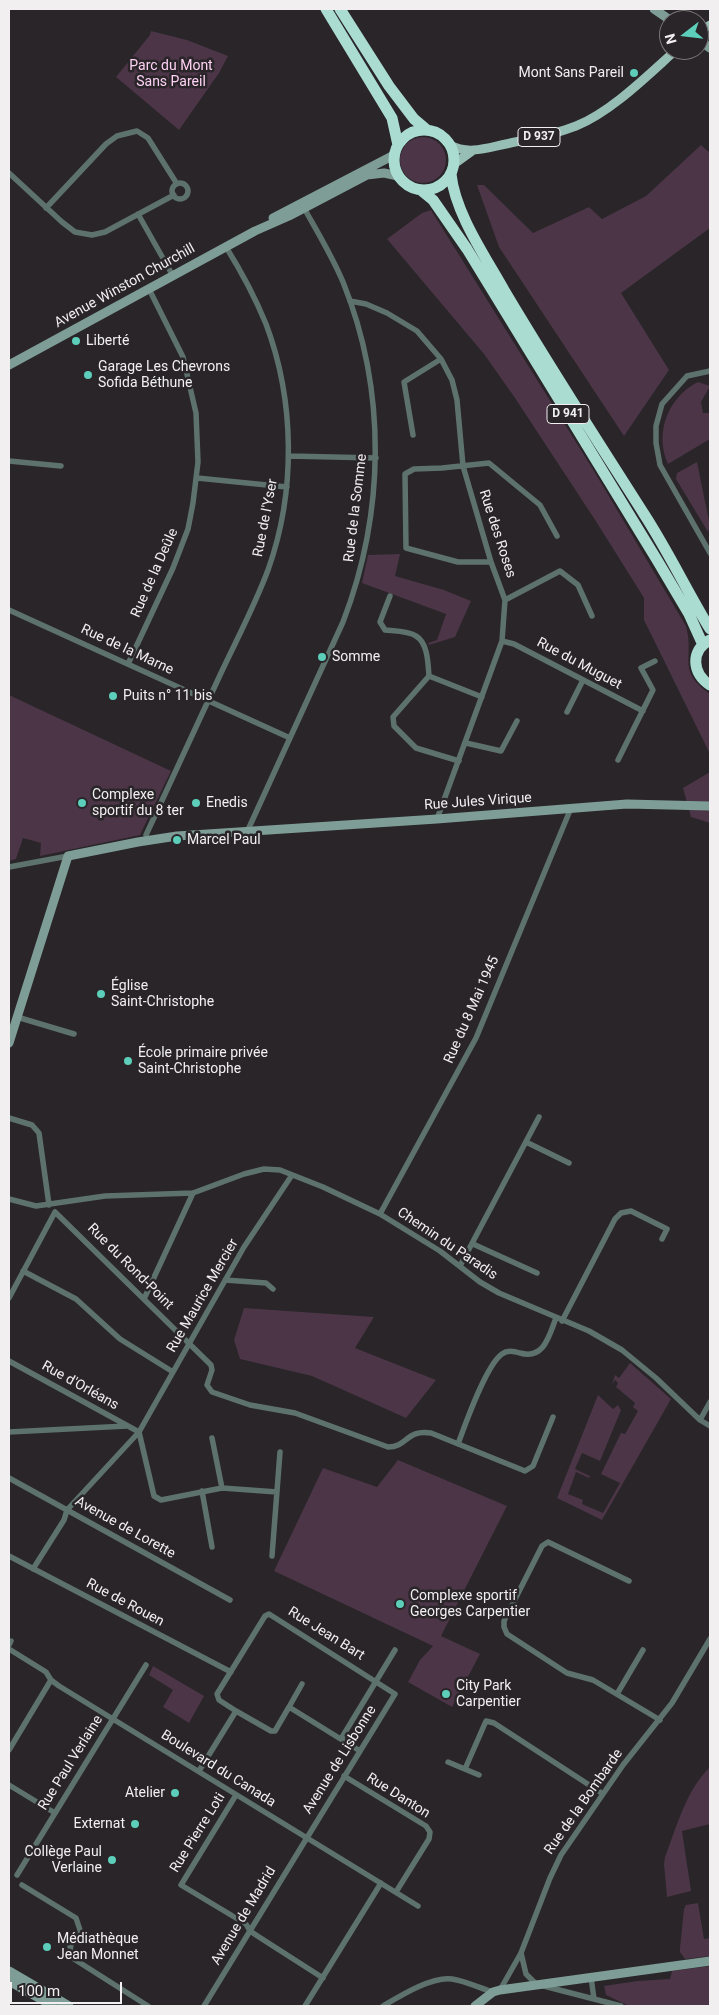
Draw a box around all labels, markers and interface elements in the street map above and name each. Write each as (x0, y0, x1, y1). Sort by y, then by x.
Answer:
north arrow (659, 10, 709, 60)
text: N (661, 32, 680, 46)
park label: Parc du Mont Sans Pareil (129, 58, 213, 90)
place label: Mont Sans Pareil (518, 65, 624, 81)
marker: Mont Sans Pareil (628, 67, 640, 79)
road number: D 937 (518, 128, 560, 146)
street label: Avenue Winston Churchill (52, 240, 198, 332)
place label: Liberté (86, 333, 129, 349)
marker: Liberté (70, 335, 82, 347)
place label: Garage Les Chevrons Sofida Béthune (98, 359, 230, 392)
marker: Garage Les Chevrons Sofida Béthune (82, 369, 94, 381)
road number: D 941 (547, 404, 589, 424)
street label: Rue de la Somme (341, 453, 371, 563)
street label: Rue de l'Yser (250, 477, 282, 559)
street label: Rue des Roses (475, 488, 519, 580)
street label: Rue de la Deûle (128, 526, 182, 620)
street label: Rue de la Marne (78, 621, 176, 679)
street label: Rue du Muguet (534, 635, 624, 693)
place label: Somme (332, 649, 380, 665)
marker: Somme (316, 651, 328, 663)
place label: Puits n° 11 bis (123, 688, 212, 704)
marker: Puits n° 11 bis (107, 690, 119, 702)
place label: Complexe sportif du 8 ter (92, 787, 184, 820)
street label: Rue Jules Virique (424, 790, 532, 814)
place label: Enedis (206, 795, 248, 811)
marker: Complexe sportif du 8 ter (76, 797, 88, 809)
marker: Enedis (190, 797, 202, 809)
place label: Marcel Paul (187, 832, 261, 848)
marker: Marcel Paul (171, 834, 183, 846)
street label: Rue du 8 Mai 1945 (441, 954, 503, 1066)
place label: Église Saint-Christophe (111, 978, 214, 1010)
marker: Église Saint-Christophe (95, 988, 107, 1000)
place label: École primaire privée Saint-Christophe (138, 1045, 268, 1078)
marker: École primaire privée Saint-Christophe (122, 1055, 134, 1067)
street label: Chemin du Paradis (394, 1204, 500, 1284)
street label: Rue du Rond-Point (83, 1220, 177, 1314)
street label: Rue Maurice Mercier (164, 1236, 242, 1356)
street label: Rue d'Orléans (39, 1358, 121, 1414)
street label: Avenue de Lorette (72, 1493, 178, 1563)
street label: Rue de Rouen (83, 1576, 167, 1630)
place label: Complexe sportif Georges Carpentier (410, 1588, 530, 1620)
marker: Complexe sportif Georges Carpentier (394, 1598, 406, 1610)
street label: Rue Jean Bart (285, 1604, 367, 1664)
place label: City Park Carpentier (456, 1678, 521, 1710)
marker: City Park Carpentier (440, 1688, 452, 1700)
street label: Avenue de Lisbonne (300, 1703, 380, 1817)
street label: Rue Paul Verlaine (35, 1713, 107, 1813)
street label: Boulevard du Canada (158, 1727, 278, 1811)
street label: Rue de la Bombarde (541, 1746, 627, 1858)
street label: Rue Danton (363, 1770, 433, 1822)
place label: Atelier (125, 1785, 165, 1801)
marker: Atelier (169, 1787, 181, 1799)
street label: Rue Pierre Loti (167, 1790, 229, 1876)
place label: Externat (73, 1816, 125, 1832)
marker: Externat (129, 1818, 141, 1830)
place label: Collège Paul Verlaine (24, 1844, 102, 1876)
marker: Collège Paul Verlaine (106, 1854, 118, 1866)
street label: Avenue de Madrid (208, 1864, 280, 1968)
place label: Médiathèque Jean Monnet (57, 1931, 139, 1964)
marker: Médiathèque Jean Monnet (41, 1941, 53, 1953)
scale bar (12, 1972, 125, 2004)
text: 100 m (18, 1982, 60, 2000)

